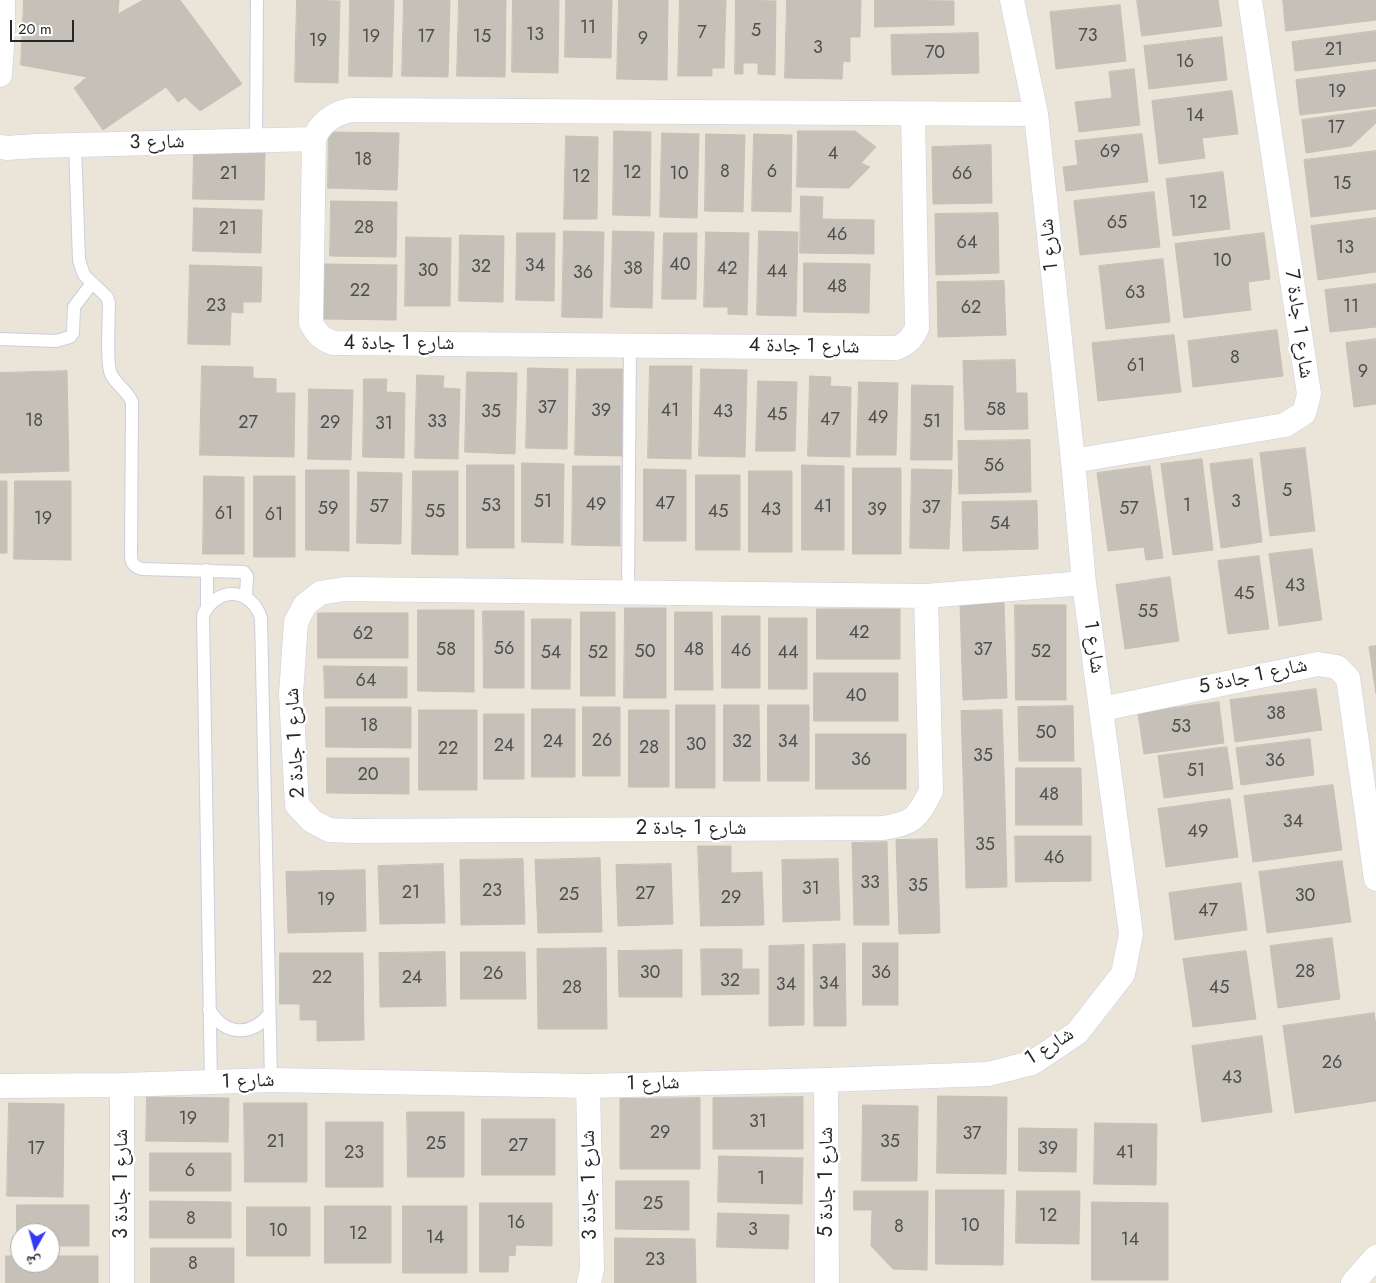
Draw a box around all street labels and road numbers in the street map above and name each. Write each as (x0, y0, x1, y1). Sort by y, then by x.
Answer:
street label: شارع 3 (129, 131, 185, 155)
street label: شارع 1 (1035, 217, 1065, 273)
street label: شارع 1 جادة 7 (1278, 268, 1318, 380)
street label: شارع 1 جادة 4 (344, 332, 454, 356)
street label: شارع 1 جادة 4 (748, 334, 860, 360)
street label: شارع 1 (1077, 619, 1109, 675)
street label: شارع 1 جادة 5 (1196, 654, 1310, 700)
street label: شارع 1 جادة 2 (281, 687, 311, 799)
street label: شارع 1 جادة 2 (636, 817, 746, 841)
street label: شارع 1 (1021, 1023, 1079, 1071)
street label: شارع 1 (221, 1069, 275, 1095)
street label: شارع 1 (626, 1072, 680, 1096)
street label: شارع 1 جادة 5 (815, 1127, 839, 1237)
street label: شارع 1 جادة 3 (110, 1129, 134, 1239)
street label: شارع 1 جادة 3 (577, 1130, 603, 1240)

